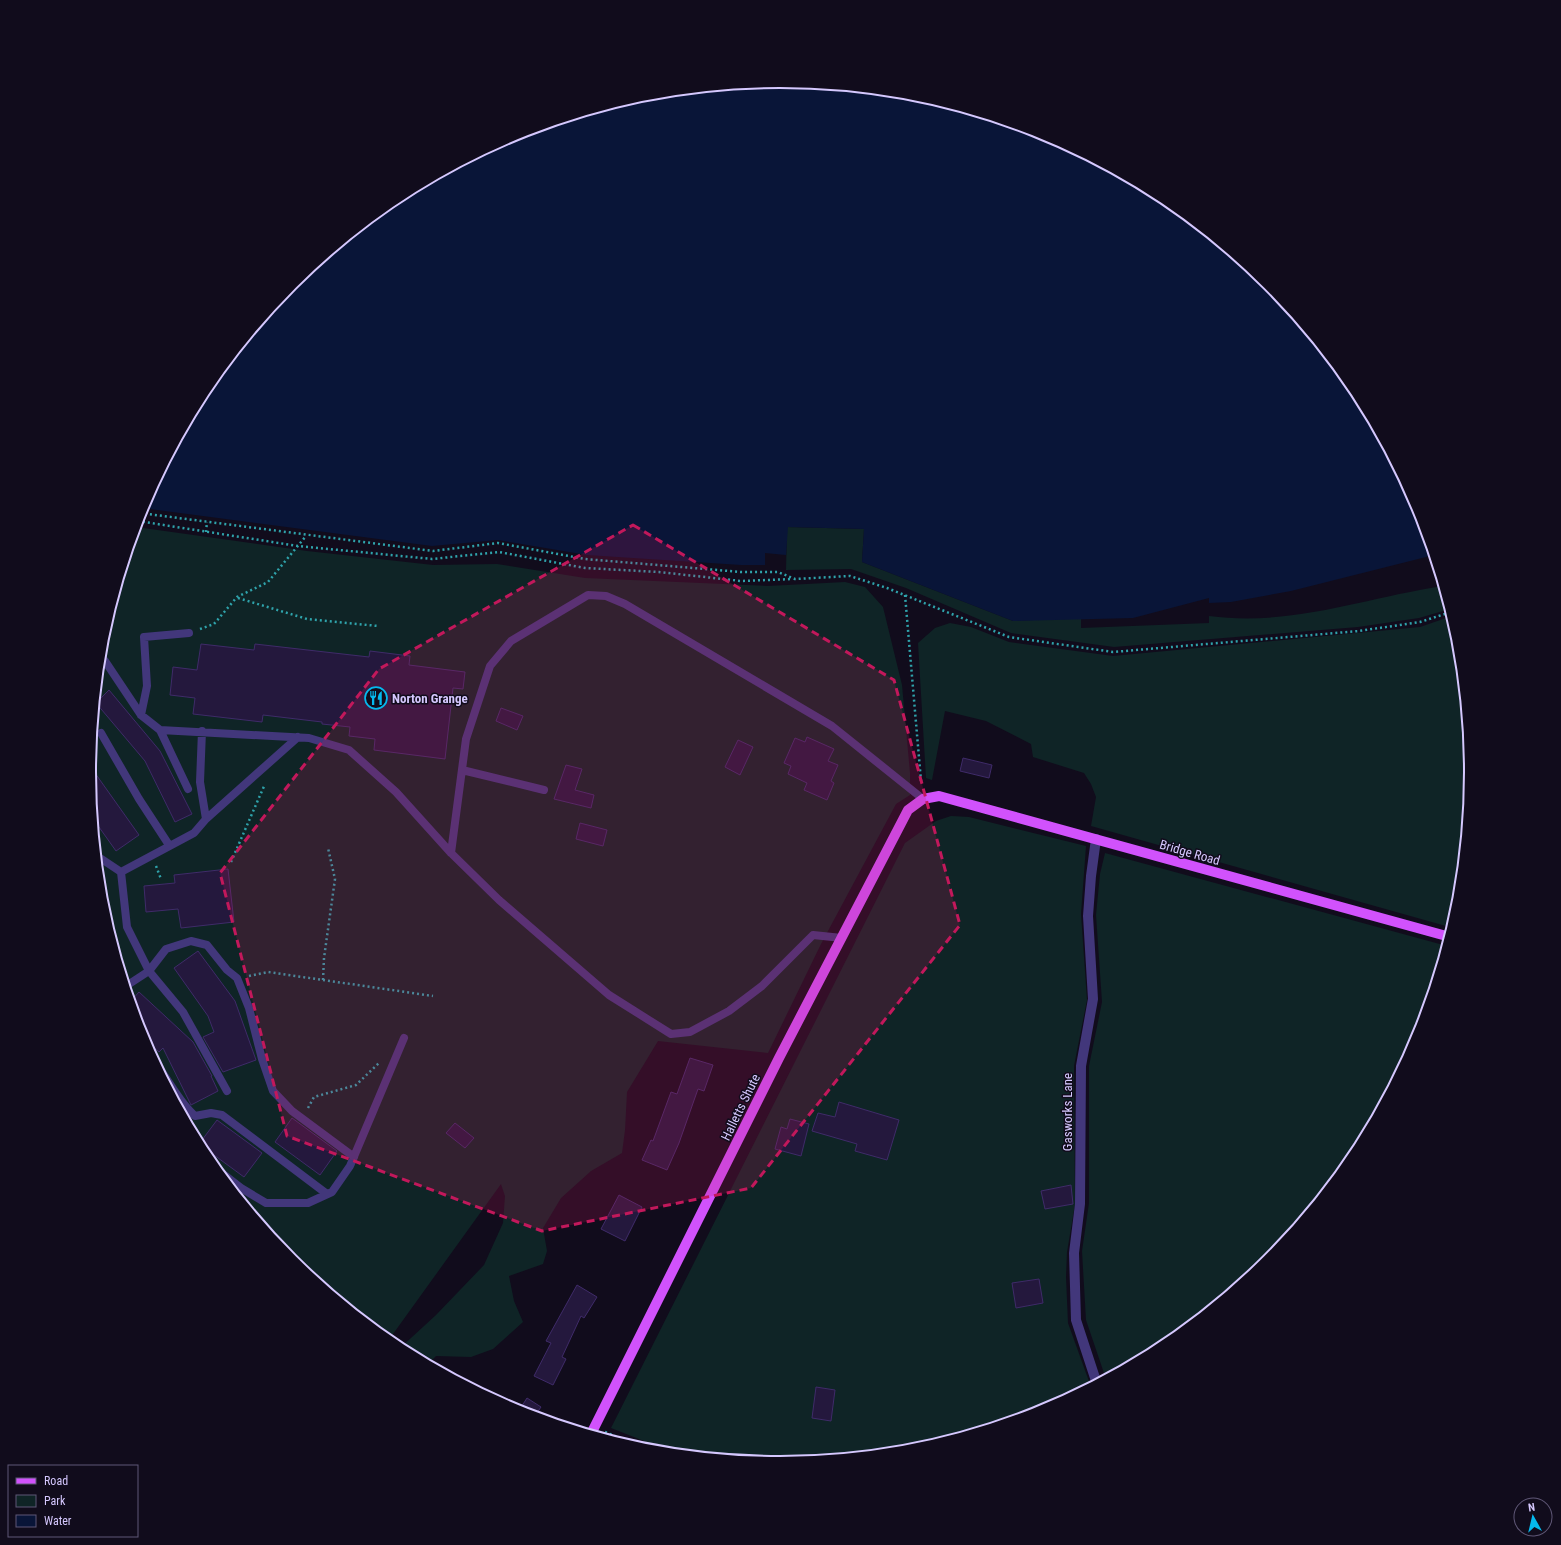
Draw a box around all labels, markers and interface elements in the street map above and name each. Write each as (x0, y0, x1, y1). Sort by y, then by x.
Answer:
restaurant icon: Norton Grange (363, 685, 389, 711)
place label: Norton Grange (392, 691, 468, 706)
street label: Bridge Road (1158, 837, 1222, 868)
street label: Halletts Shute (718, 1071, 763, 1143)
street label: Gasworks Lane (1060, 1073, 1075, 1151)
legend (8, 1465, 138, 1537)
text: Road (44, 1474, 68, 1488)
text: Park (44, 1494, 66, 1508)
north arrow (1513, 1497, 1553, 1537)
text: N (1527, 1501, 1536, 1514)
text: Water (44, 1514, 72, 1528)

